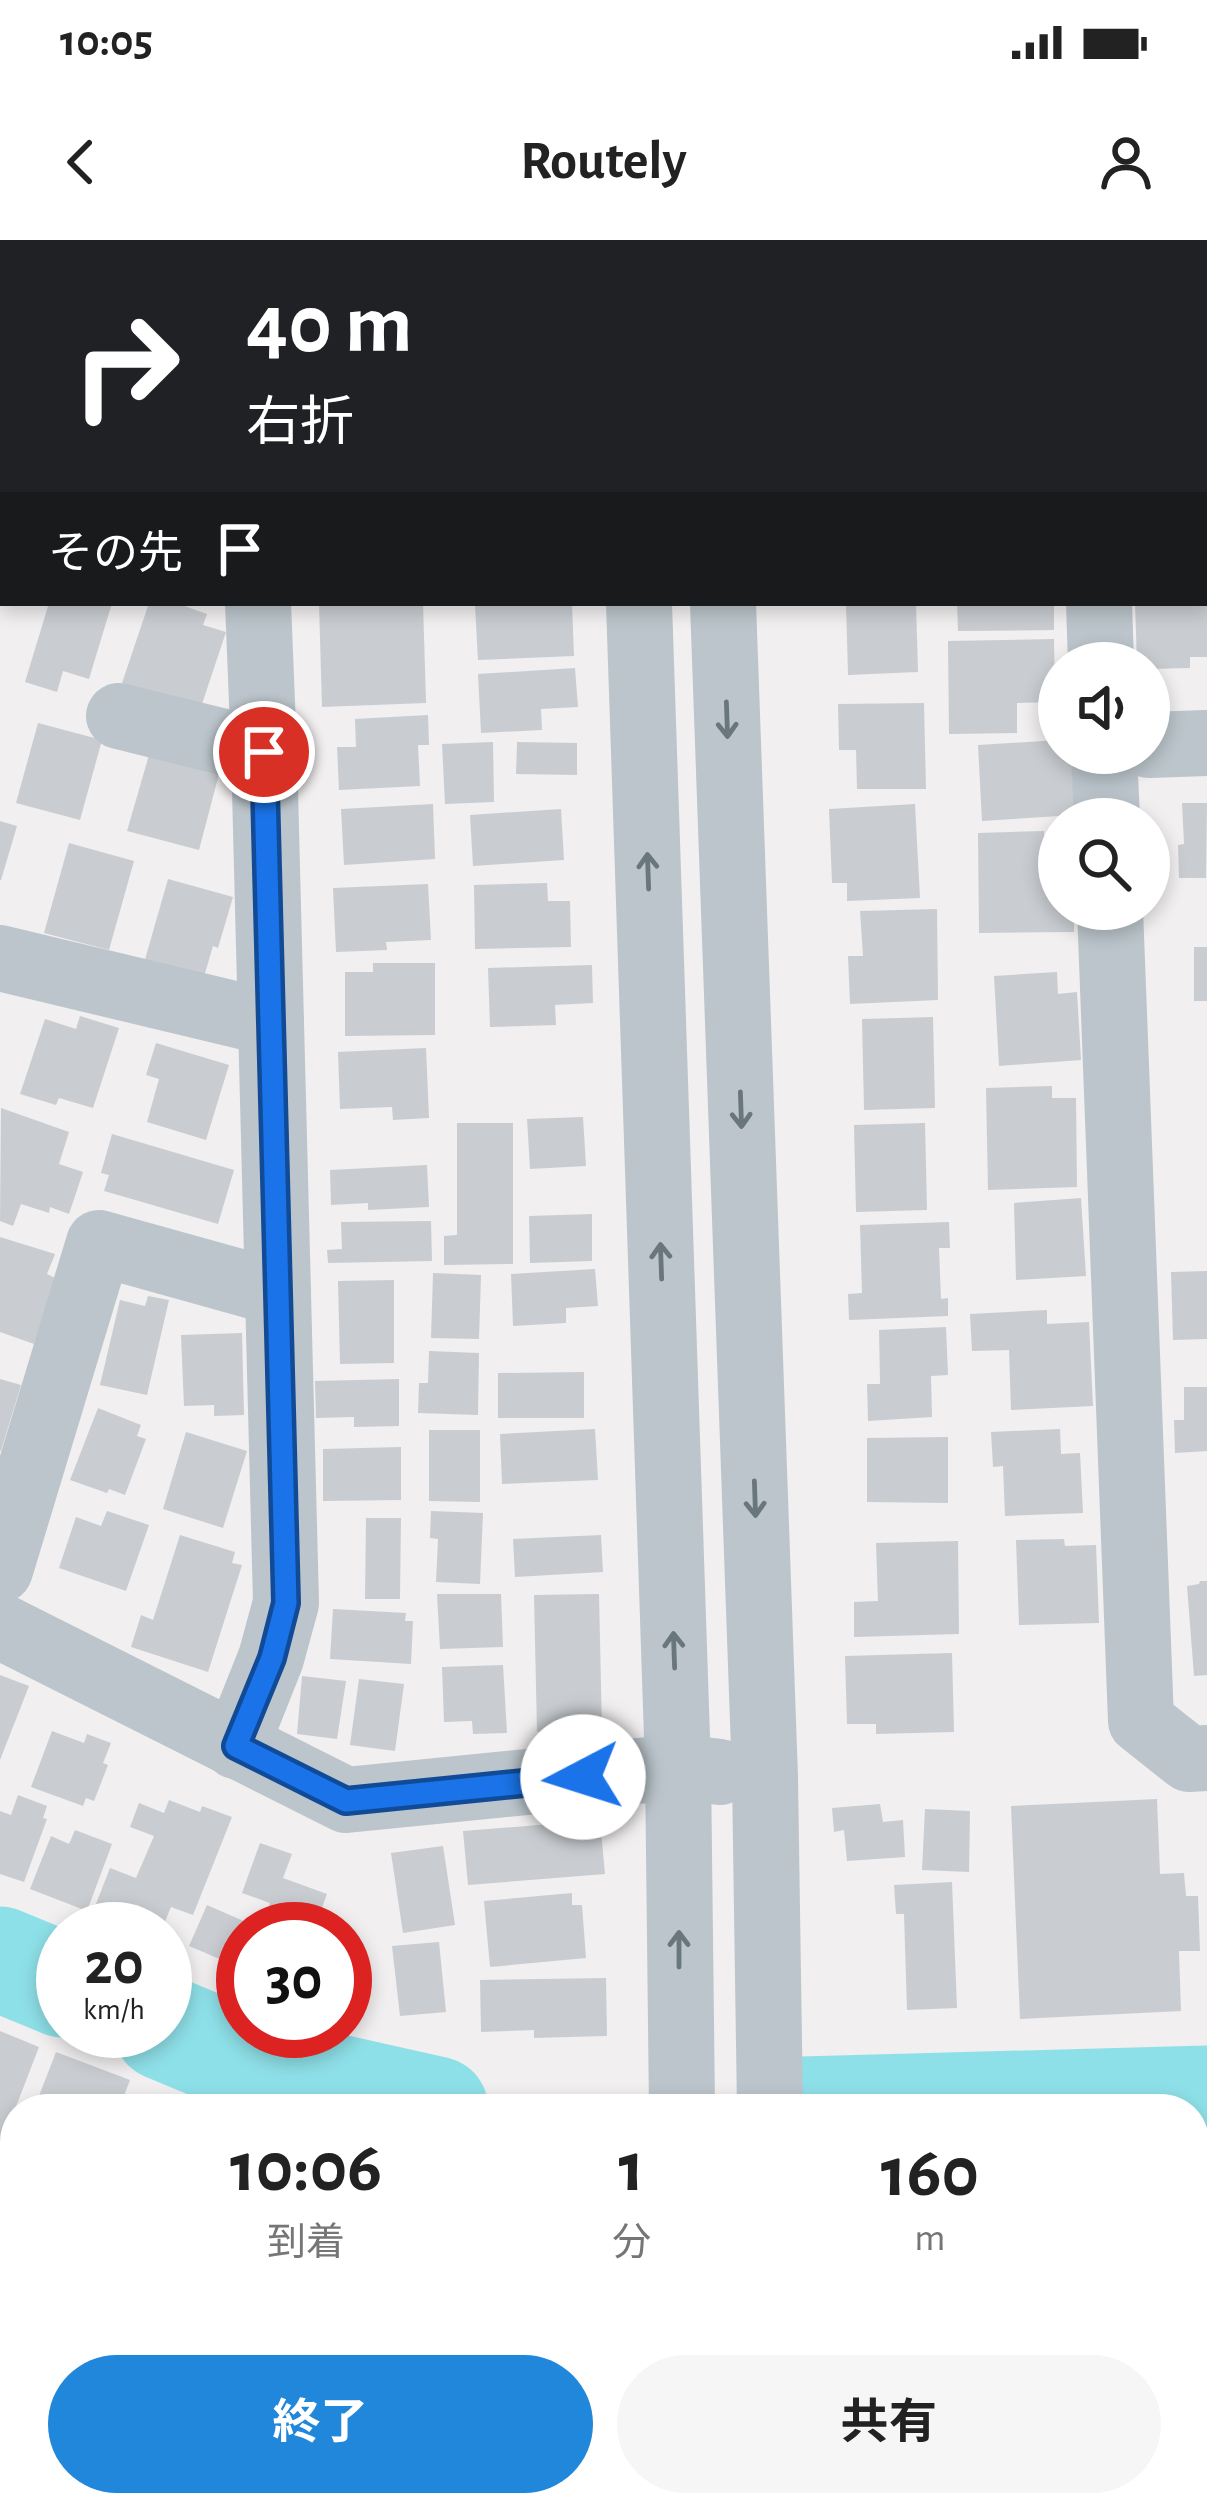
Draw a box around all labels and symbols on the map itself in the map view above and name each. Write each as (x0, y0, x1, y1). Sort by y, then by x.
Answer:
one-way arrow (716, 700, 739, 739)
pin (213, 701, 315, 803)
one-way arrow (636, 852, 659, 891)
one-way arrow (730, 1090, 753, 1129)
one-way arrow (649, 1242, 672, 1281)
one-way arrow (744, 1479, 767, 1518)
one-way arrow (662, 1631, 685, 1670)
position arrow (520, 1714, 646, 1840)
speed limit sign: 30 (216, 1902, 372, 2058)
one-way arrow (668, 1930, 690, 1969)

